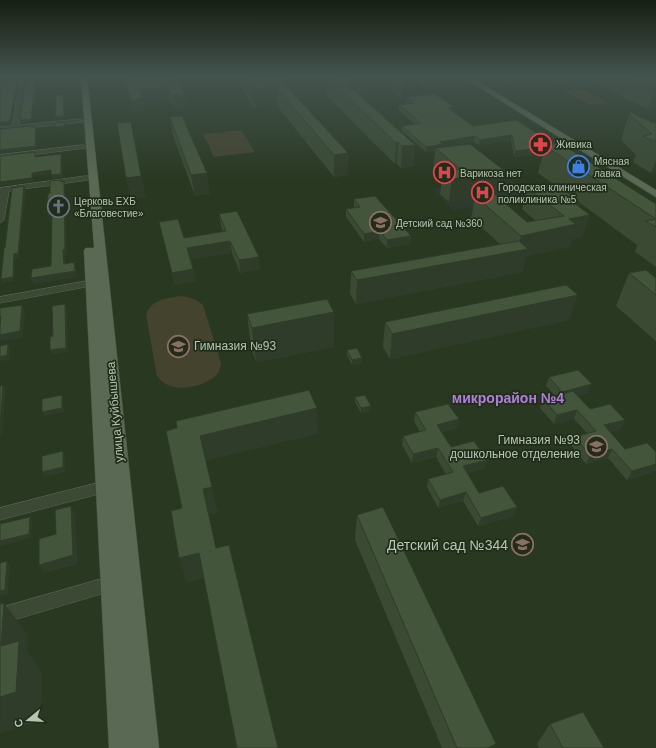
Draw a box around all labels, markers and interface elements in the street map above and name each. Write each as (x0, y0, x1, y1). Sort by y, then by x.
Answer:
pharmacy icon: Живика (528, 131, 554, 157)
place label: Живика (556, 139, 592, 150)
shop icon: Мясная лавка (566, 154, 592, 180)
place label: Мясная лавка (594, 156, 629, 179)
hospital icon: Варикоза нет (432, 160, 458, 186)
place label: Варикоза нет (460, 168, 522, 179)
hospital icon: Городская клиническая поликлиника №5 (469, 180, 495, 206)
place label: Городская клиническая поликлиника №5 (498, 182, 607, 205)
church icon: Церковь ЕХБ «Благовестие» (45, 194, 71, 220)
place label: Церковь ЕХБ «Благовестие» (74, 196, 144, 219)
school or university icon: Детский сад №360 (367, 210, 393, 236)
place label: Детский сад №360 (396, 218, 483, 229)
school or university icon: Гимназия №93 (166, 333, 192, 359)
place label: Гимназия №93 (194, 339, 277, 353)
street label: улица Куйбышева (104, 361, 126, 463)
district label: микрорайон №4 (452, 390, 564, 406)
place label: Гимназия №93 дошкольное отделение (450, 433, 580, 461)
school or university icon: Гимназия №93 дошкольное отделение (583, 434, 609, 460)
school or university icon: Детский сад №344 (510, 532, 536, 558)
place label: Детский сад №344 (387, 537, 508, 553)
north arrow (8, 700, 48, 740)
text: С (12, 717, 25, 729)

